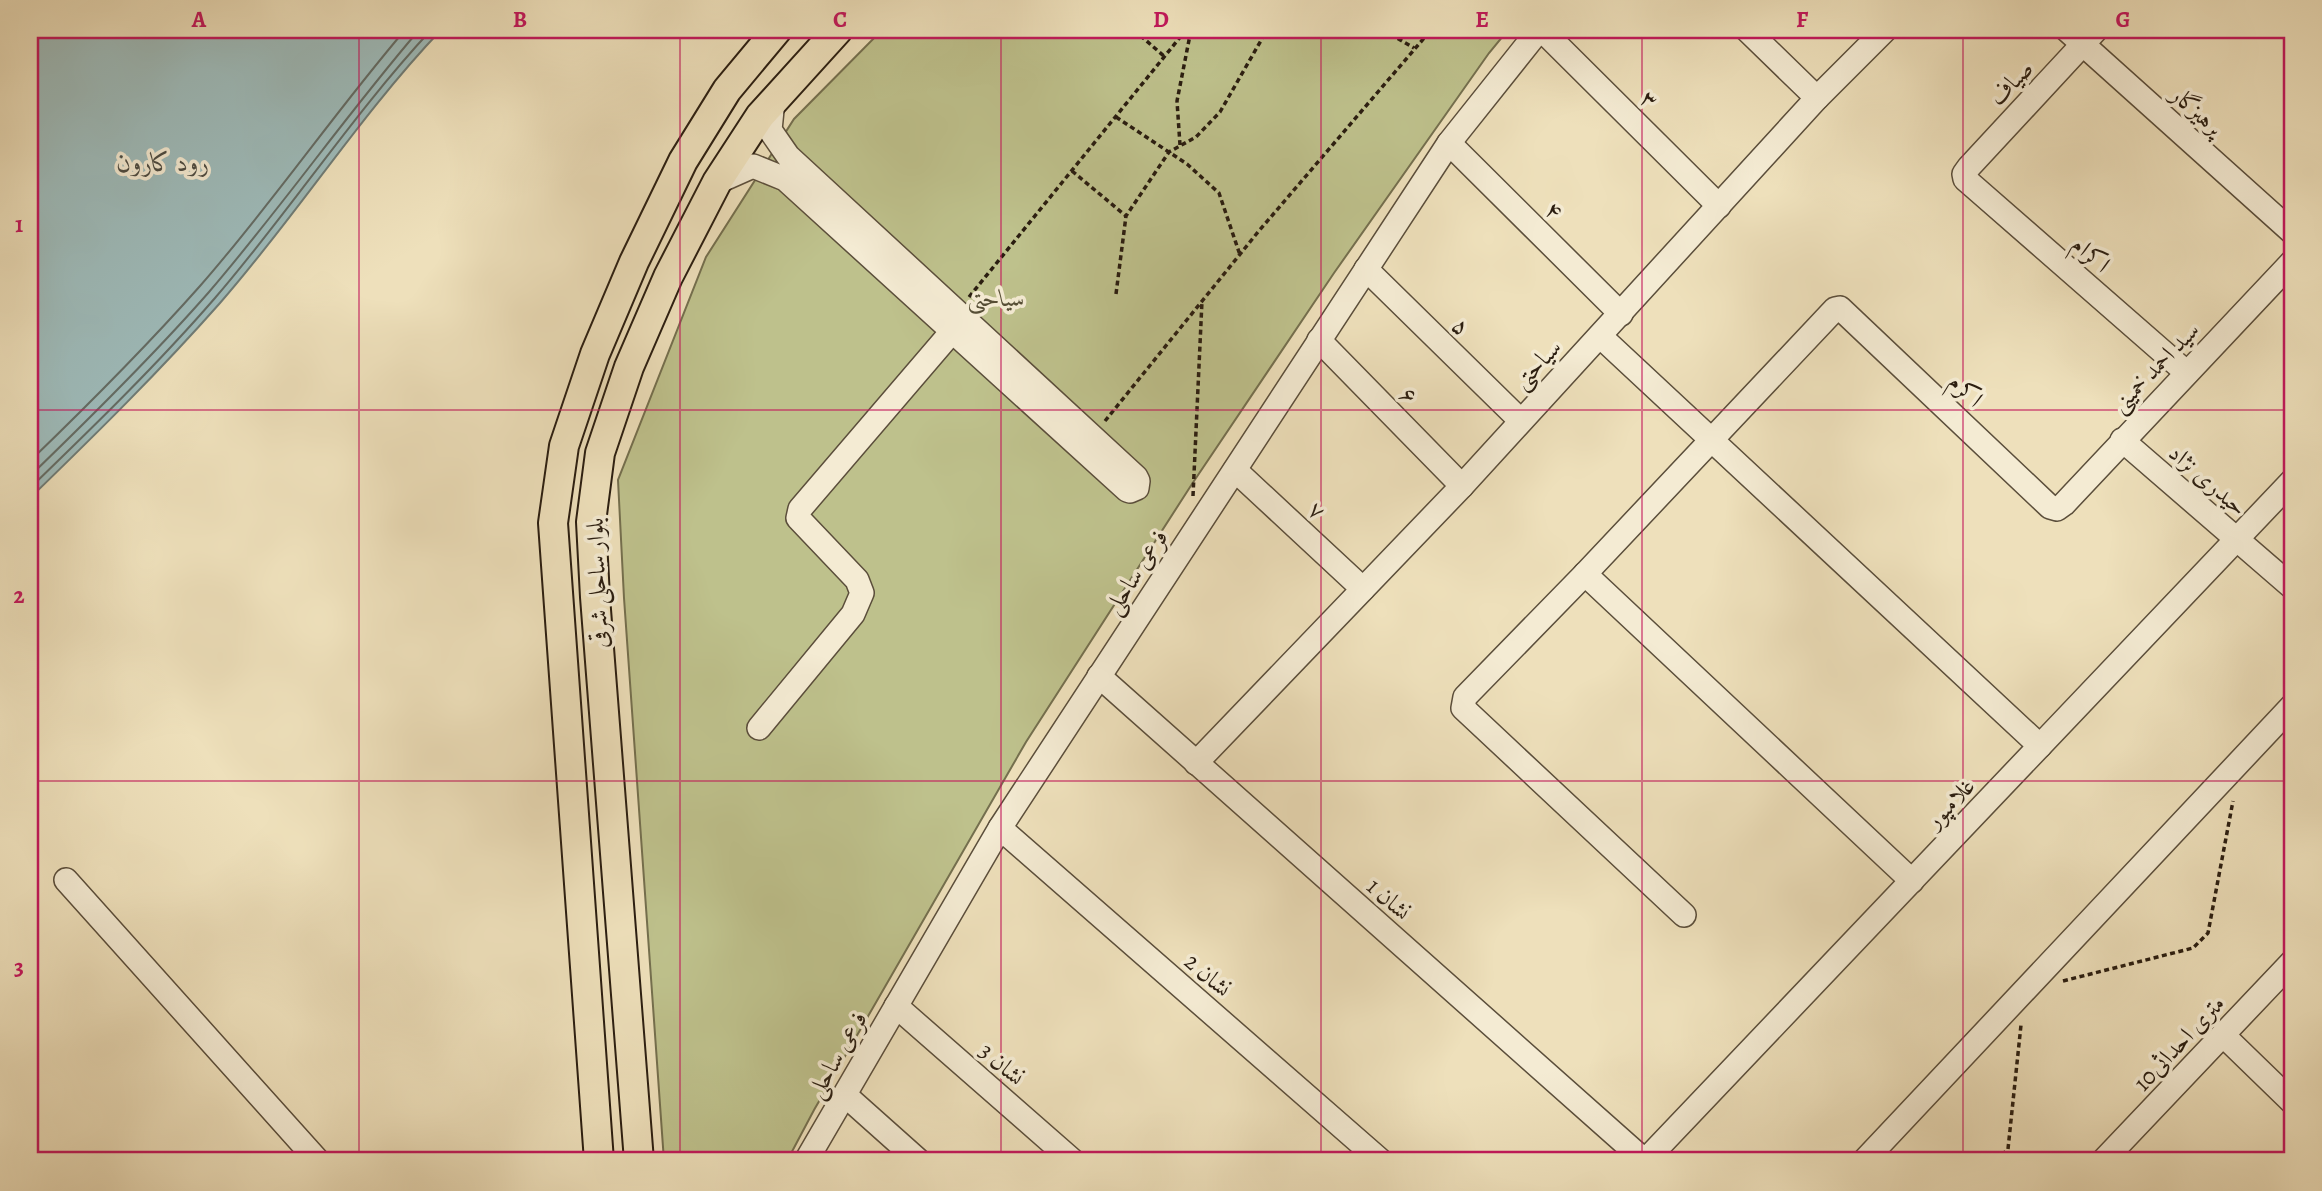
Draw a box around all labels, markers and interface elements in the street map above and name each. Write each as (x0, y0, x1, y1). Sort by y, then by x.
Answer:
text: A (191, 4, 207, 35)
text: B (513, 4, 527, 35)
text: C (833, 4, 847, 35)
text: D (1153, 4, 1169, 35)
text: E (1475, 4, 1489, 35)
text: F (1796, 4, 1809, 35)
text: G (2115, 4, 2131, 35)
street label: صیاف (1982, 53, 2040, 113)
street label: پرهیزگار (2162, 78, 2232, 145)
street label: ۳ (1633, 83, 1665, 115)
water label: رود کارون (117, 145, 209, 180)
street label: ۴ (1538, 194, 1570, 226)
text: 1 (15, 209, 23, 240)
street label: اکرام (2062, 228, 2117, 283)
park label: سیاحتی (967, 282, 1025, 315)
street label: ۵ (1445, 310, 1477, 342)
street label: سید احمد خمینی (2103, 314, 2207, 420)
street label: سیاحتی (1505, 332, 1569, 397)
street label: اکرم (1938, 366, 1990, 418)
street label: ۶ (1393, 379, 1425, 411)
street label: حیدری نژاد (2162, 437, 2254, 523)
street label: ۷ (1301, 494, 1333, 526)
street label: بلوار ساحلی شرقی (579, 517, 616, 649)
street label: فرعی ساحلی (1097, 523, 1176, 621)
text: 2 (13, 580, 25, 611)
street label: غلامپور (1917, 771, 1982, 837)
street label: نشان 1 (1360, 871, 1418, 927)
street label: نشان 2 (1178, 946, 1238, 1004)
text: 3 (14, 952, 24, 983)
street label: 10متری احداثی (2126, 988, 2232, 1098)
street label: فرعی ساحلی (799, 1006, 876, 1105)
street label: نشان 3 (972, 1035, 1032, 1093)

